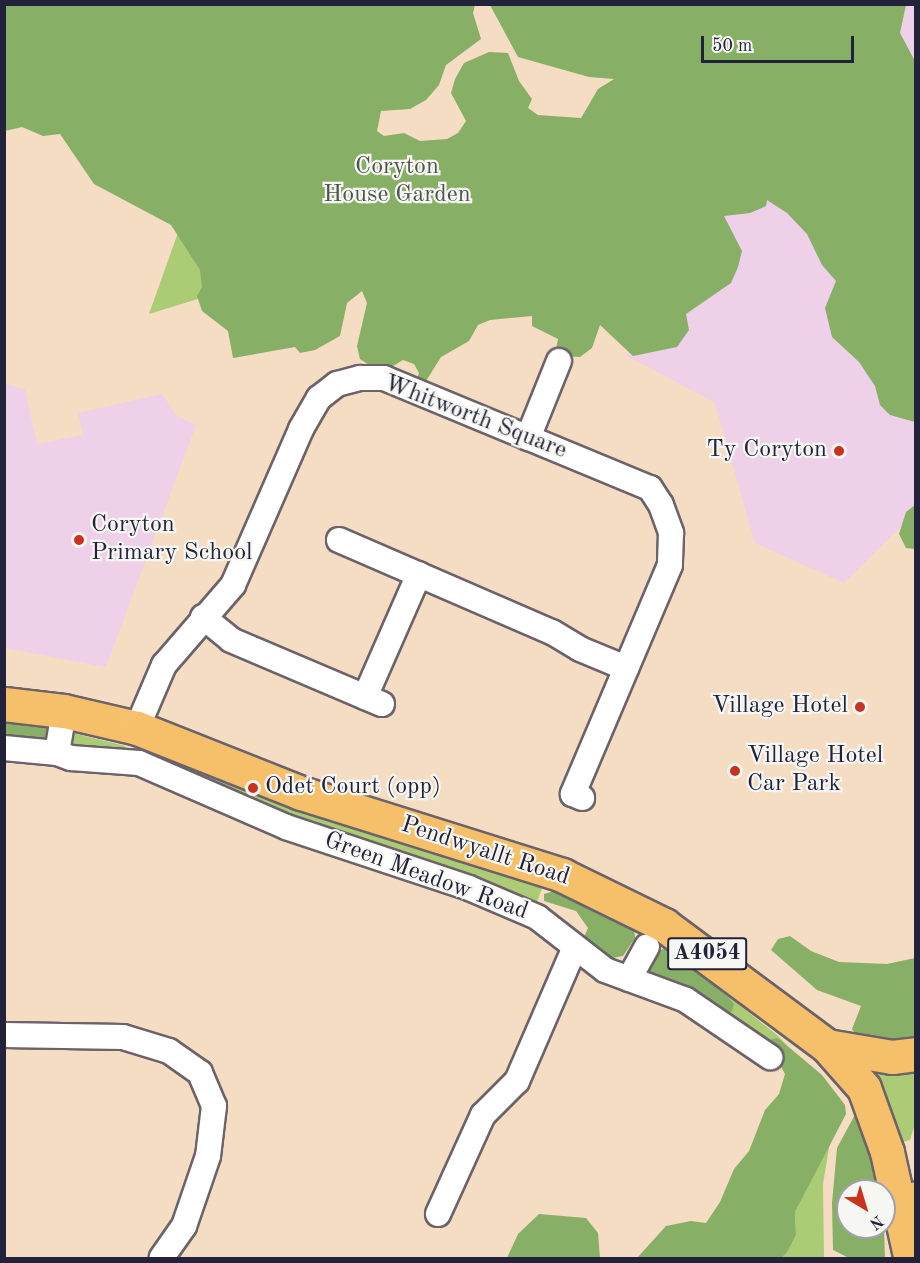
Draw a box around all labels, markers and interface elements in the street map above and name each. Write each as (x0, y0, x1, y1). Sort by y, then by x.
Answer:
scale bar (704, 24, 857, 62)
text: 50 m (712, 37, 752, 55)
park label: Coryton House Garden (323, 154, 471, 210)
street label: Whitworth Square (380, 370, 570, 466)
place label: Ty Coryton (707, 437, 827, 465)
marker: Ty Coryton (832, 444, 846, 458)
place label: Coryton Primary School (91, 512, 253, 568)
marker: Coryton Primary School (72, 533, 86, 547)
place label: Village Hotel (712, 693, 848, 721)
marker: Village Hotel (853, 700, 867, 714)
place label: Village Hotel Car Park (747, 743, 883, 799)
marker: Village Hotel Car Park (728, 764, 742, 778)
place label: Odet Court (opp) (265, 774, 441, 802)
marker: Odet Court (opp) (246, 781, 260, 795)
street label: Pendwyallt Road (397, 811, 573, 893)
street label: Green Meadow Road (320, 827, 532, 927)
road number: A4054 (666, 935, 748, 973)
north arrow (836, 1179, 896, 1239)
text: N (866, 1212, 886, 1232)

